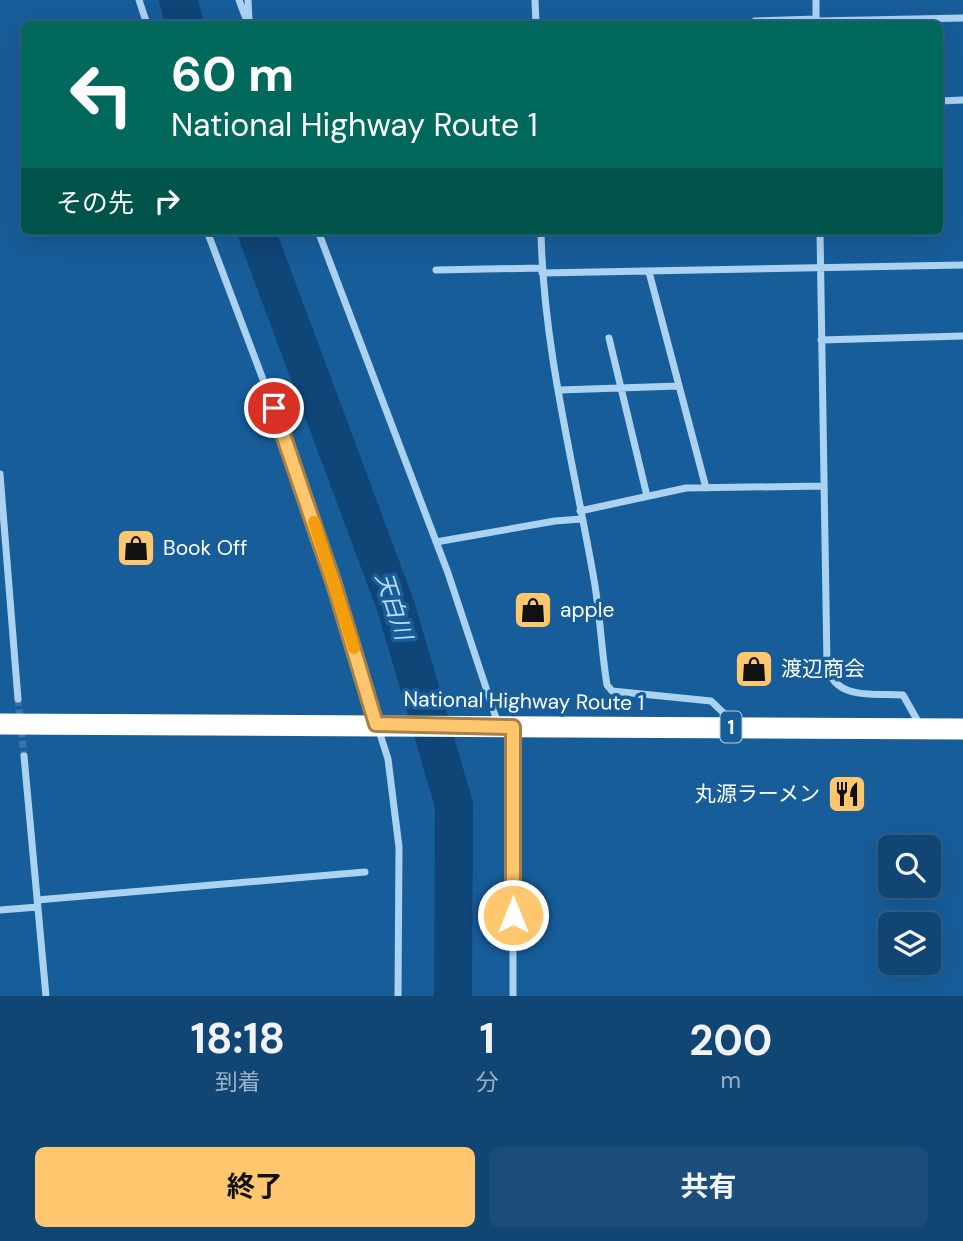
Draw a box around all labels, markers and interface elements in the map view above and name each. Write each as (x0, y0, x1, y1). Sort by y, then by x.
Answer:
text: 60 m (171, 42, 294, 106)
icon: left (56, 49, 147, 140)
text: National Highway Route 1 (171, 104, 538, 146)
icon: right (148, 182, 186, 220)
text: その先 (56, 186, 134, 220)
pin (244, 378, 304, 438)
icon: arrive (255, 389, 293, 427)
shop icon: Book Off (115, 527, 157, 569)
place label: Book Off (163, 534, 247, 562)
water label: 天白川 (369, 569, 420, 646)
shop icon: apple (512, 589, 554, 631)
place label: apple (560, 596, 614, 624)
shop icon: 渡辺商会 (733, 648, 775, 690)
place label: 渡辺商会 (781, 655, 865, 683)
street label: National Highway Route 1 (403, 685, 645, 717)
road number: 1 (720, 712, 742, 742)
restaurant icon: 丸源ラーメン (826, 773, 868, 815)
place label: 丸源ラーメン (695, 780, 820, 808)
map controls (878, 835, 941, 975)
button: search (878, 835, 941, 898)
position arrow (476, 878, 550, 952)
button: layers (878, 912, 941, 975)
text: 18:18 (191, 1011, 285, 1066)
text: 1 (479, 1011, 495, 1066)
text: 200 (689, 1013, 772, 1068)
text: m (721, 1065, 741, 1095)
text: 到着 (215, 1067, 261, 1097)
text: 分 (476, 1067, 499, 1097)
button: 終了 (35, 1147, 475, 1227)
button: 共有 (489, 1147, 928, 1227)

